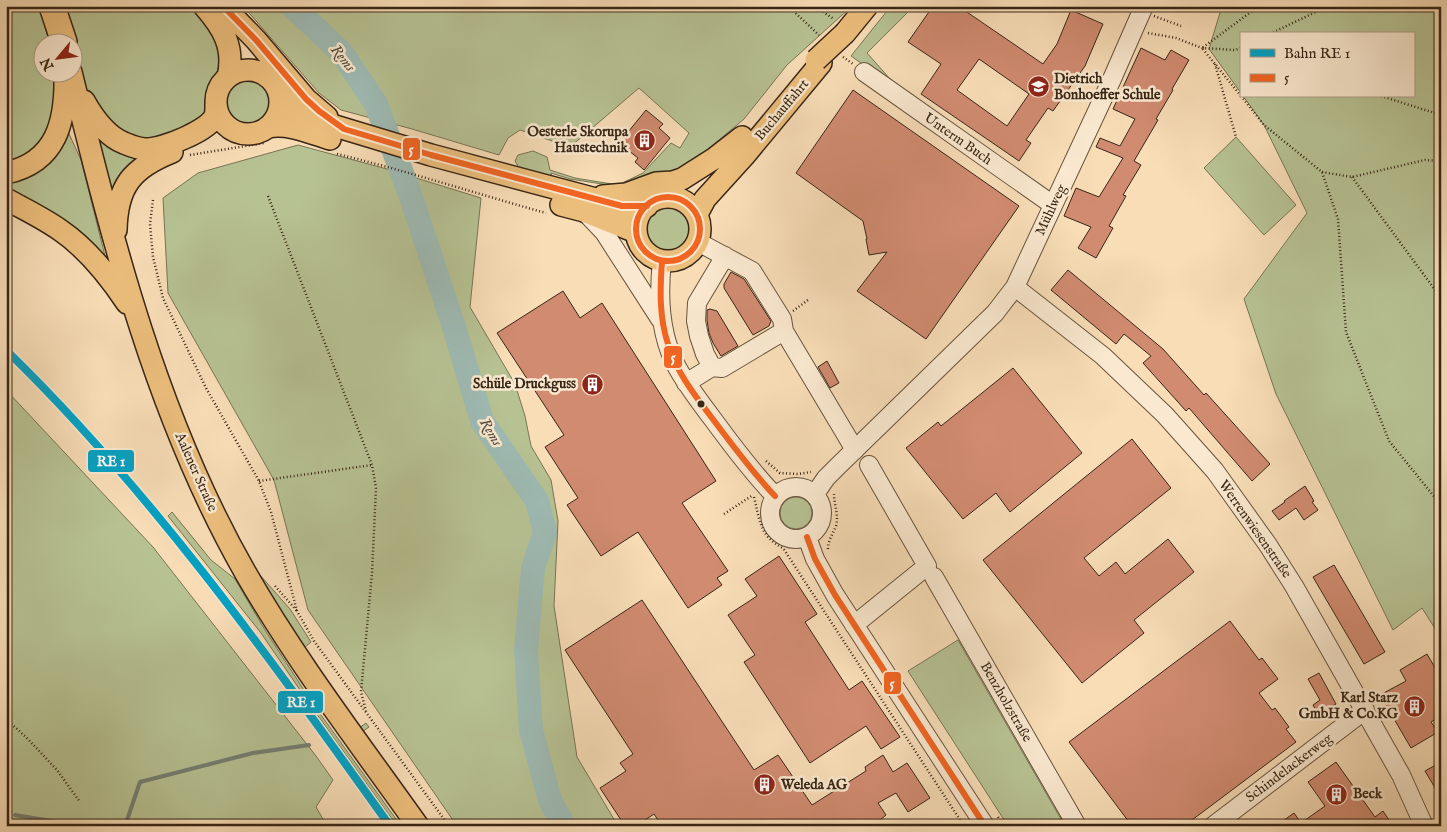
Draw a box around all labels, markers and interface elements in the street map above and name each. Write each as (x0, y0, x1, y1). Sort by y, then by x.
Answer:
north arrow (32, 32, 82, 82)
legend (1240, 32, 1414, 98)
water label: Rems (326, 41, 360, 76)
text: Bahn RE 1 (1284, 44, 1350, 63)
text: N (37, 54, 59, 74)
text: 5 (1284, 68, 1290, 87)
place label: Dietrich Bonhoeffer Schule (1054, 70, 1161, 104)
street label: Buchauffahrt (751, 75, 813, 145)
school or university icon: Dietrich Bonhoeffer Schule (1026, 75, 1050, 99)
street label: Unterm Buch (920, 109, 996, 169)
place label: Oesterle Skorupa Haustechnik (527, 123, 629, 157)
building icon: Oesterle Skorupa Haustechnik (632, 128, 656, 152)
line badge: 5 (402, 137, 421, 161)
text: 5 (408, 141, 414, 159)
street label: Mühlweg (1031, 181, 1071, 238)
line badge: 5 (663, 345, 683, 369)
text: 5 (670, 349, 676, 367)
building icon: Schüle Druckguss (580, 372, 604, 396)
place label: Schüle Druckguss (473, 375, 576, 393)
unlabelled marker (696, 399, 706, 409)
water label: Rems (475, 415, 507, 450)
street label: Aalener Straße (170, 429, 222, 515)
line badge: RE 1 (87, 449, 135, 473)
text: RE 1 (97, 453, 125, 471)
street label: Werrenwiesenstraße (1214, 476, 1296, 582)
street label: Benzholzstraße (976, 659, 1036, 746)
line badge: 5 (883, 671, 902, 695)
text: 5 (889, 675, 895, 693)
place label: Karl Starz GmbH & Co.KG (1299, 689, 1399, 723)
line badge: RE 1 (277, 690, 324, 714)
text: RE 1 (287, 694, 315, 712)
building icon: Karl Starz GmbH & Co.KG (1402, 694, 1426, 718)
street label: Schindelackerweg (1242, 729, 1336, 806)
building icon: Weleda AG (753, 773, 777, 797)
place label: Weleda AG (780, 776, 848, 794)
building icon: Beck (1325, 782, 1349, 806)
place label: Beck (1353, 785, 1383, 803)

